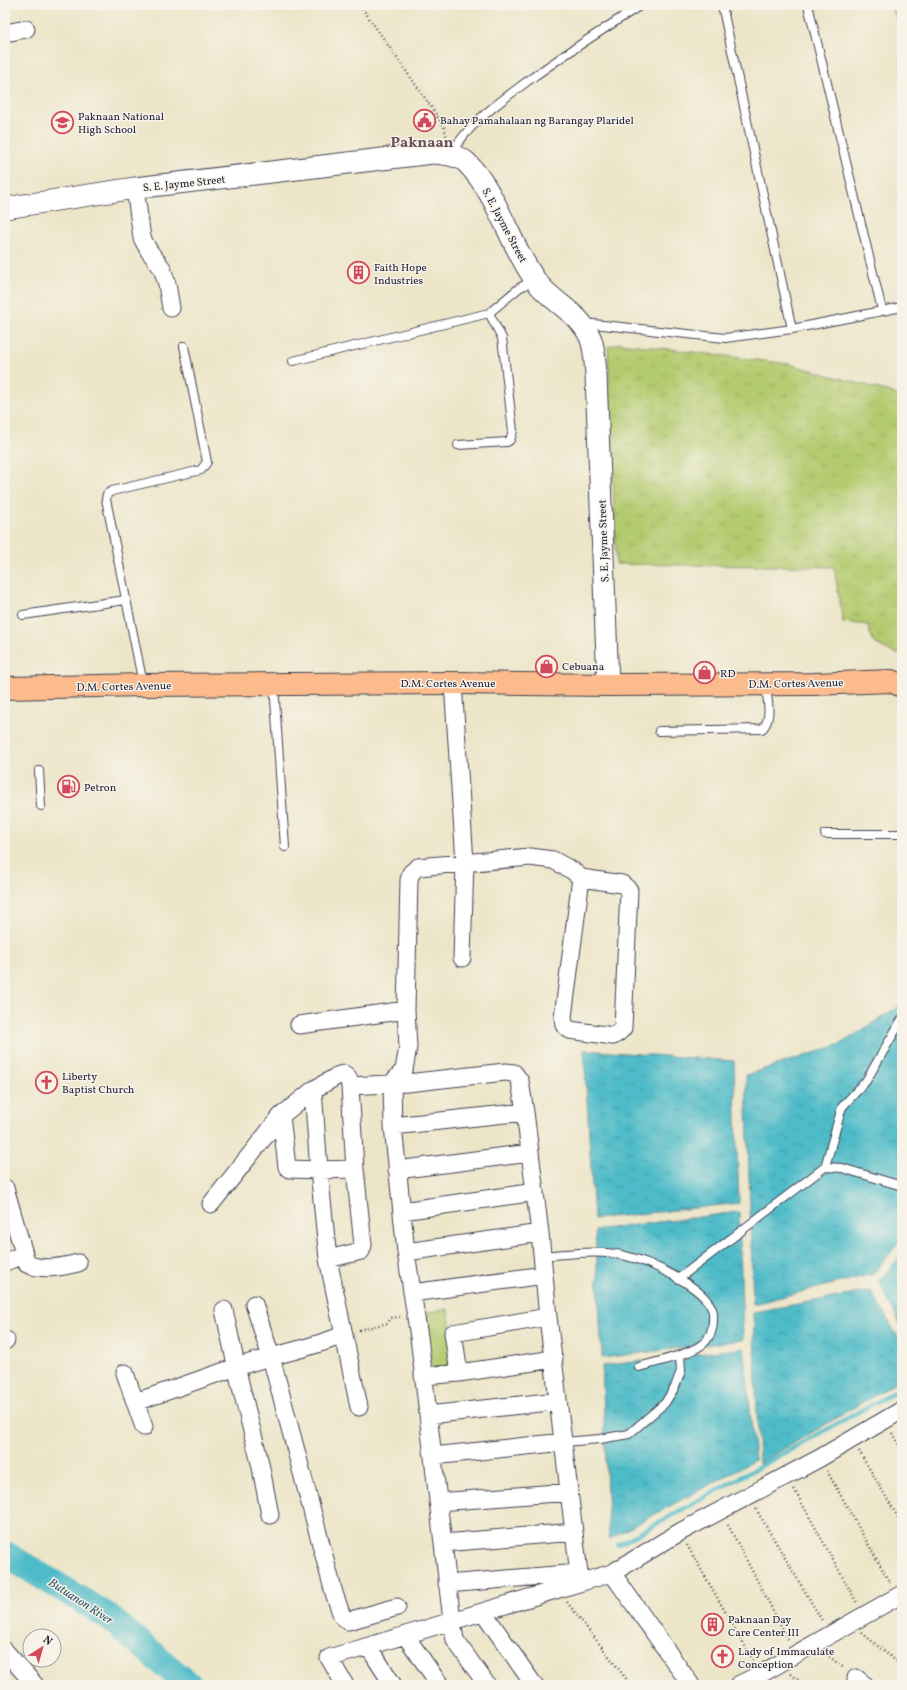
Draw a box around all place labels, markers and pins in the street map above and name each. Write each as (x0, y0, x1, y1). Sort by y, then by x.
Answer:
public building icon: Bahay Pamahalaan ng Barangay Plaridel (411, 107, 437, 133)
school or university icon: Paknaan National High School (49, 109, 75, 135)
place label: Paknaan National High School (78, 110, 164, 138)
place label: Bahay Pamahalaan ng Barangay Plaridel (440, 114, 634, 129)
building icon: Faith Hope Industries (345, 260, 371, 286)
place label: Faith Hope Industries (374, 261, 427, 289)
shop icon: Cebuana (534, 653, 560, 679)
place label: Cebuana (562, 660, 605, 675)
shop icon: RD (692, 660, 718, 686)
place label: RD (720, 667, 736, 682)
fuel station icon: Petron (56, 774, 82, 800)
place label: Petron (84, 781, 117, 796)
church icon: Liberty Baptist Church (33, 1069, 59, 1095)
place label: Liberty Baptist Church (62, 1070, 135, 1098)
building icon: Paknaan Day Care Center III (700, 1612, 726, 1638)
place label: Paknaan Day Care Center III (728, 1613, 799, 1641)
church icon: Lady of Immaculate Conception (710, 1644, 736, 1670)
place label: Lady of Immaculate Conception (738, 1645, 834, 1673)

